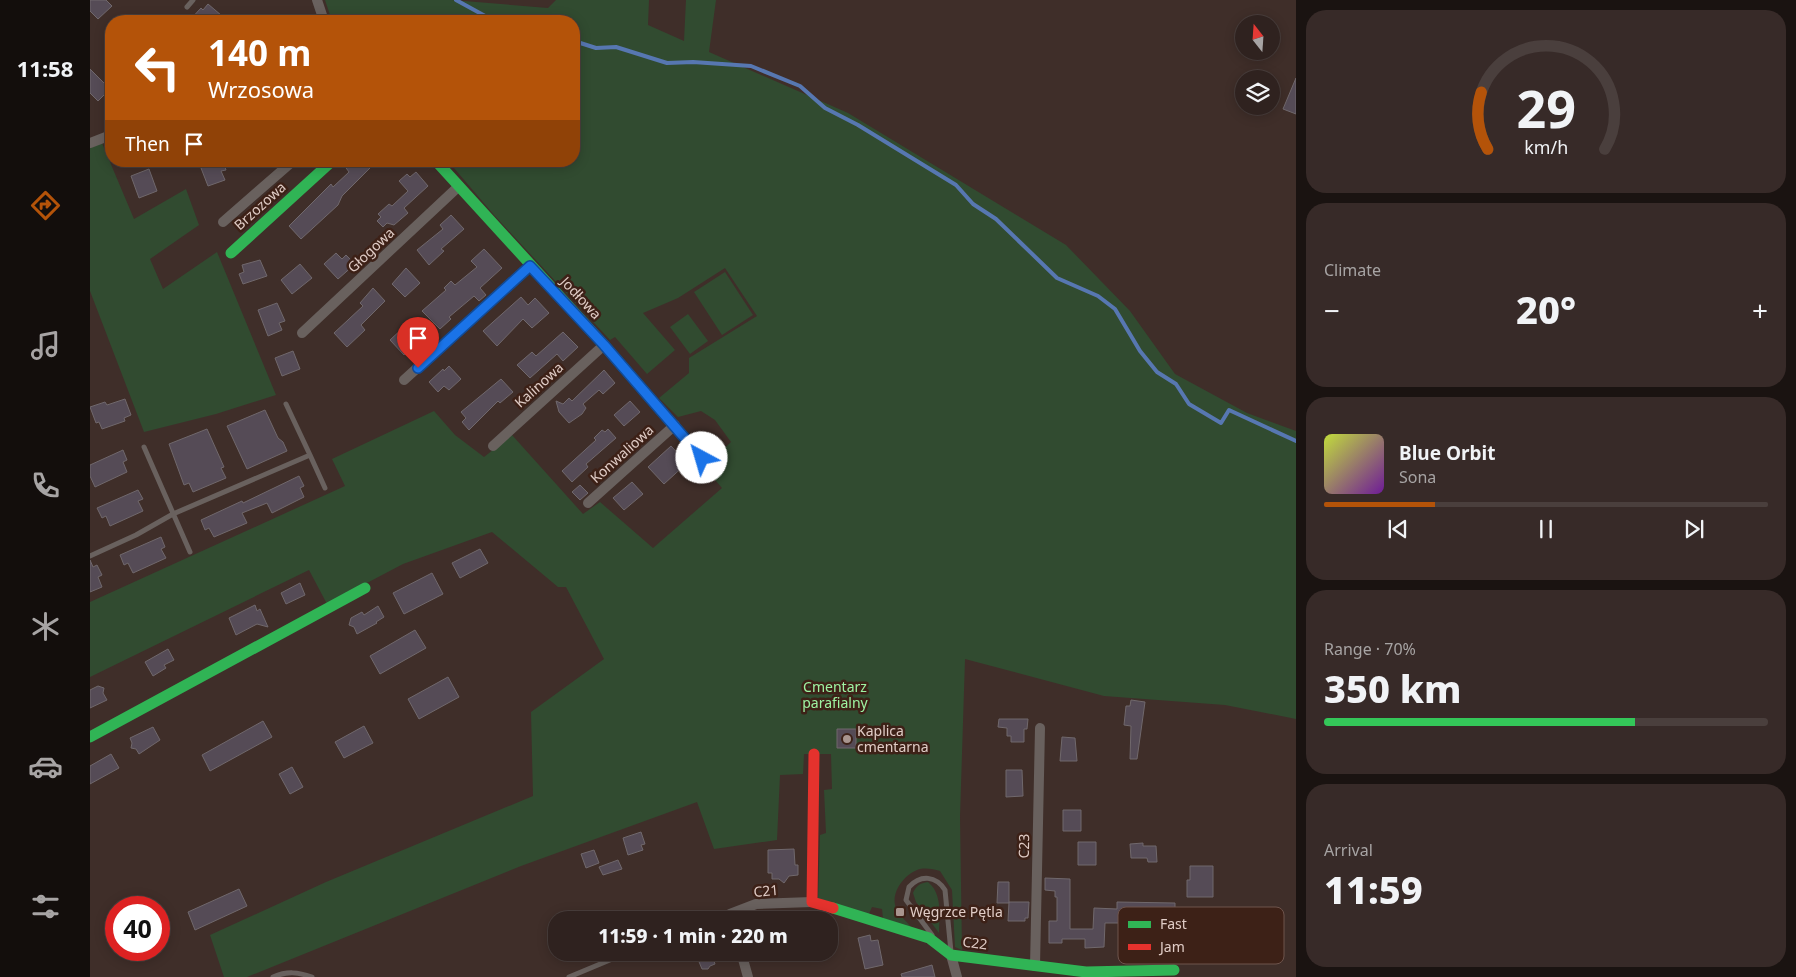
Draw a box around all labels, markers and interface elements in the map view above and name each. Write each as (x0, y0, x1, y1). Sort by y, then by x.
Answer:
north arrow (1235, 15, 1280, 60)
map controls (1235, 15, 1280, 115)
text: 140 m (208, 29, 311, 76)
icon: left (125, 35, 190, 100)
text: 11:58 (17, 53, 73, 83)
button: layers (1235, 70, 1280, 115)
text: 29 (1516, 72, 1576, 143)
text: Wrzosowa (208, 74, 314, 104)
icon: arrive (180, 130, 208, 158)
text: Then (125, 131, 170, 157)
text: km/h (1524, 135, 1568, 159)
street label: Brzozowa (230, 177, 290, 234)
icon: directions (28, 188, 63, 223)
street label: Głogowa (343, 223, 398, 276)
text: Climate (1324, 259, 1381, 281)
street label: Jodłowa (555, 271, 606, 323)
text: 20° (1516, 283, 1576, 335)
text: − (1324, 291, 1340, 329)
text: + (1752, 291, 1768, 329)
pin (397, 317, 439, 368)
icon: arrive (404, 324, 432, 352)
icon: music (28, 328, 63, 363)
street label: Kalinowa (510, 358, 567, 412)
street label: Konwaliowa (586, 420, 657, 487)
position arrow (675, 431, 727, 483)
text: Blue Orbit (1399, 440, 1495, 466)
text: Sona (1399, 466, 1436, 488)
icon: phone (28, 468, 63, 503)
icon: previous (1384, 515, 1412, 543)
icon: pause (1532, 515, 1560, 543)
icon: next (1680, 515, 1708, 543)
icon: climate (28, 609, 63, 644)
text: Range · 70% (1324, 638, 1416, 660)
text: 350 km (1324, 662, 1462, 714)
park label: Cmentarz parafialny (802, 677, 869, 712)
place label: Kaplica cmentarna (857, 721, 929, 756)
marker: Kaplica cmentarna (841, 733, 853, 745)
icon: car (28, 749, 63, 784)
street label: C23 (1014, 833, 1033, 859)
text: Arrival (1324, 839, 1373, 861)
text: 11:59 (1324, 863, 1423, 915)
street label: C21 (753, 880, 779, 901)
icon: filters (28, 889, 63, 924)
speed limit sign: 40 (105, 896, 170, 961)
place label: Węgrzce Pętla (910, 902, 1003, 921)
marker: Węgrzce Pętla (894, 906, 906, 918)
legend (1118, 907, 1284, 964)
text: Fast (1160, 914, 1187, 933)
text: 11:59 · 1 min · 220 m (598, 923, 788, 949)
street label: C22 (962, 932, 989, 953)
text: Jam (1158, 937, 1185, 956)

